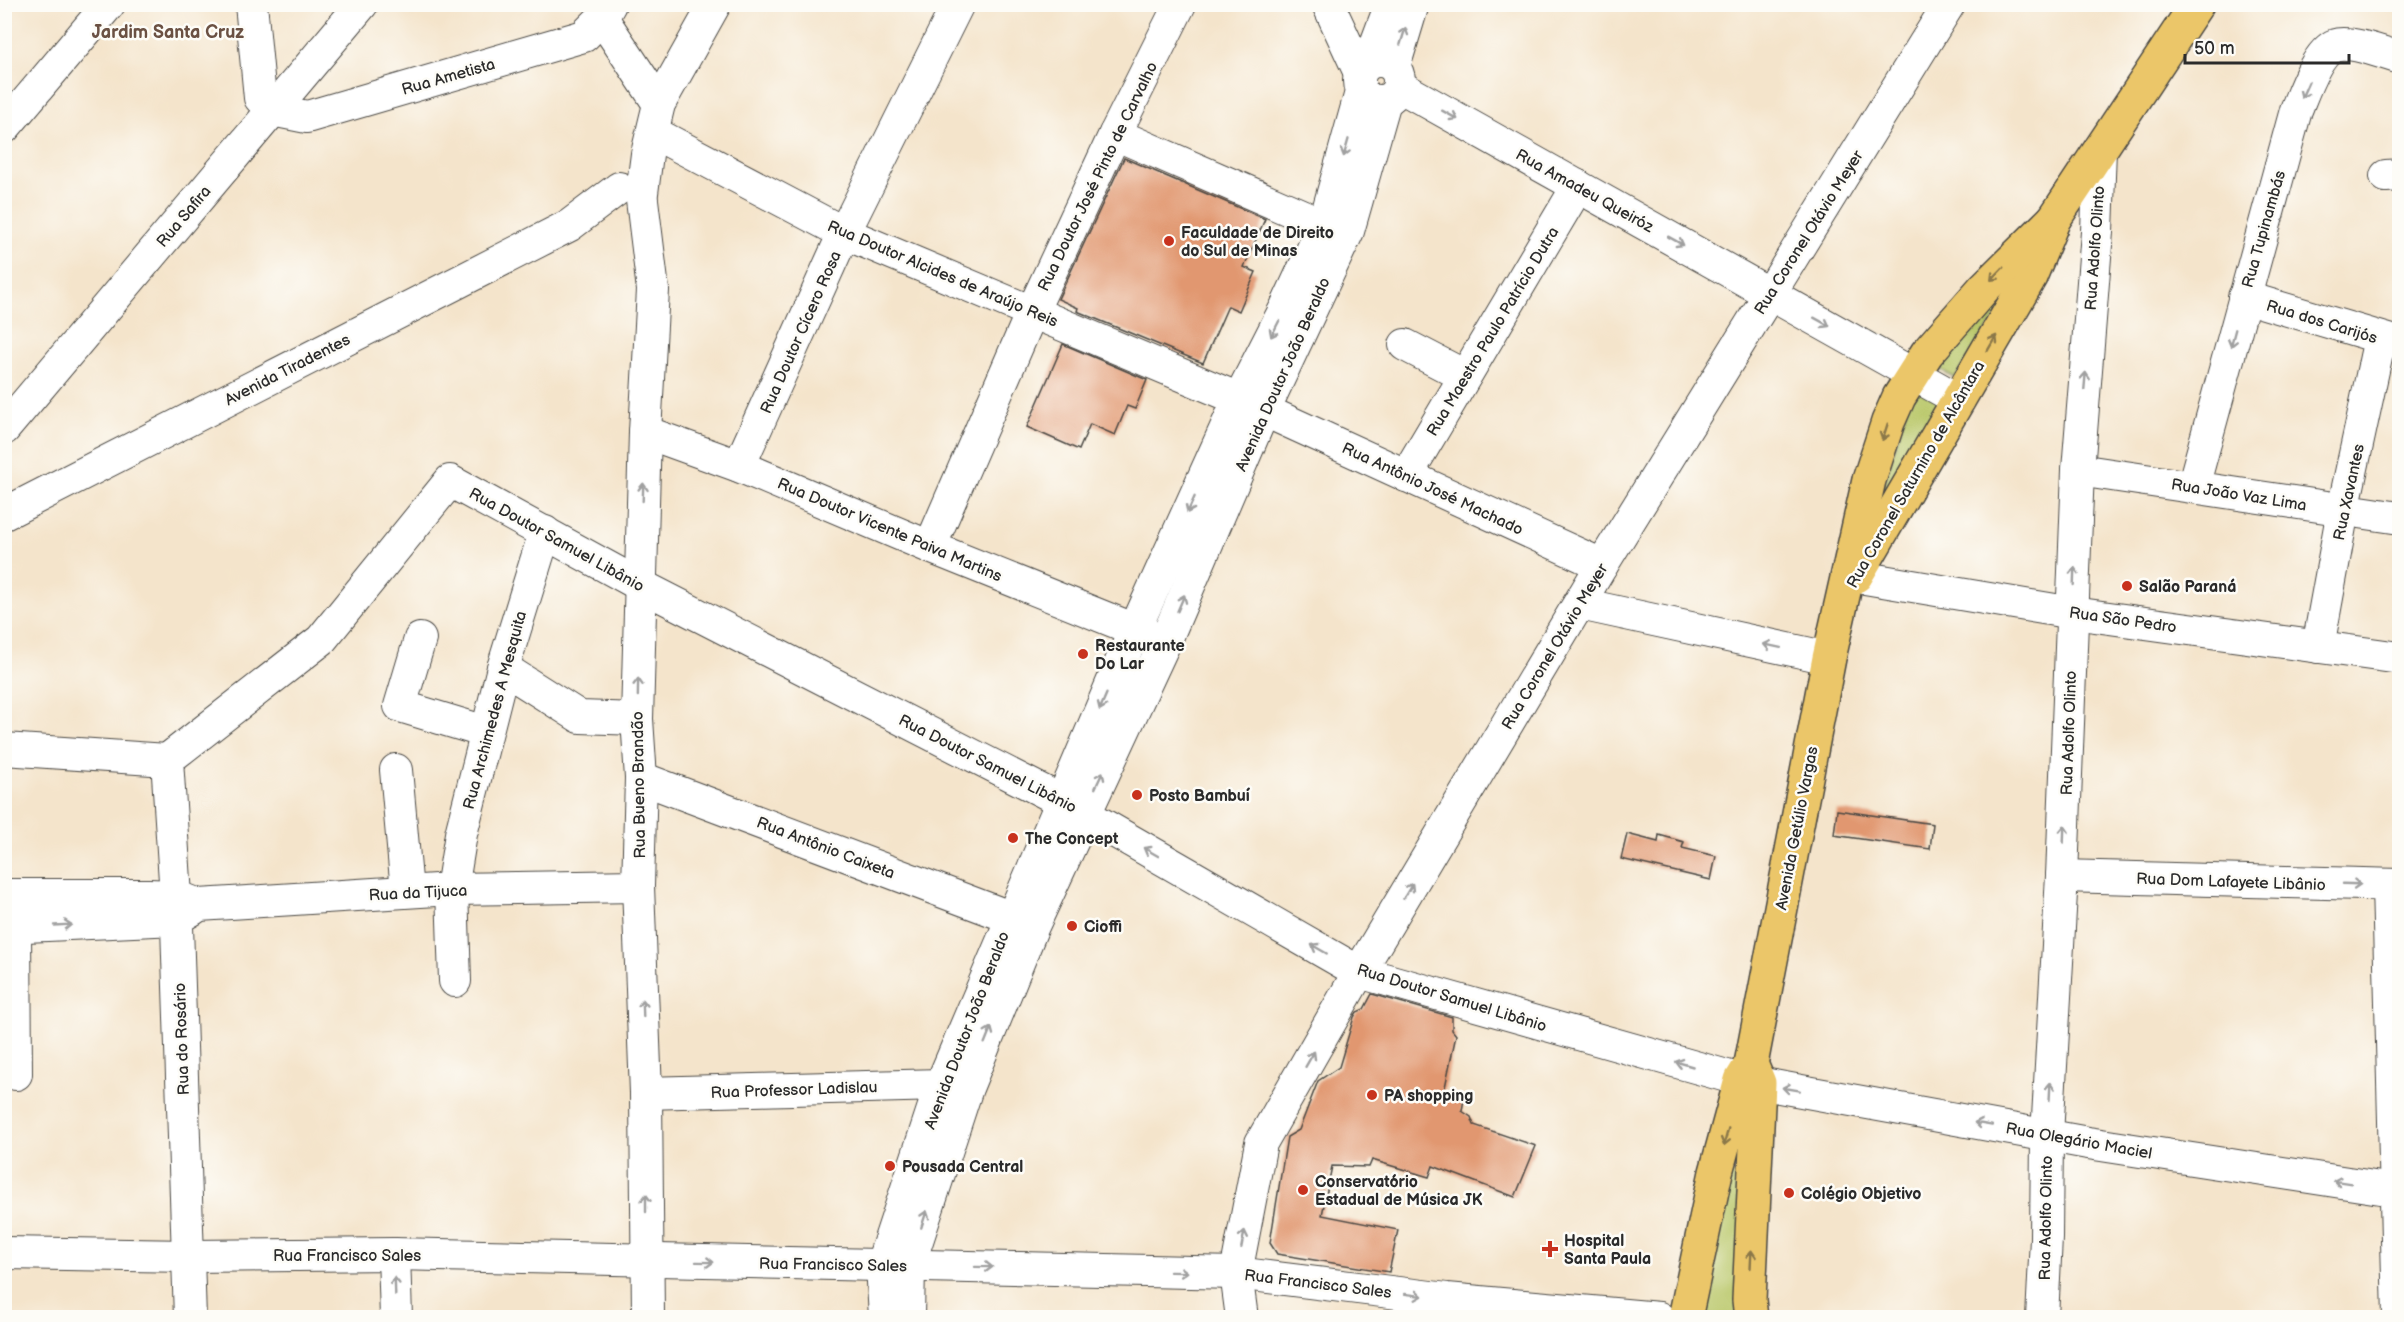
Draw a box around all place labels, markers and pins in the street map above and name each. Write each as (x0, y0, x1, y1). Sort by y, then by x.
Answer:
place label: Faculdade de Direito do Sul de Minas (1181, 224, 1334, 261)
marker: Faculdade de Direito do Sul de Minas (1162, 234, 1176, 248)
place label: Salão Paraná (2139, 578, 2236, 597)
marker: Salão Paraná (2120, 579, 2134, 593)
place label: Restaurante Do Lar (1095, 637, 1185, 674)
marker: Restaurante Do Lar (1076, 647, 1090, 661)
place label: Posto Bambuí (1149, 787, 1251, 806)
marker: Posto Bambuí (1130, 788, 1144, 802)
place label: The Concept (1025, 830, 1119, 849)
marker: The Concept (1006, 831, 1020, 845)
place label: Cioffi (1084, 918, 1122, 937)
marker: Cioffi (1065, 919, 1079, 933)
place label: PA shopping (1384, 1087, 1473, 1106)
marker: PA shopping (1365, 1088, 1379, 1102)
place label: Pousada Central (902, 1158, 1023, 1177)
marker: Pousada Central (883, 1159, 897, 1173)
place label: Conservatório Estadual de Música JK (1315, 1173, 1483, 1210)
marker: Conservatório Estadual de Música JK (1296, 1183, 1310, 1197)
place label: Colégio Objetivo (1801, 1185, 1921, 1204)
marker: Colégio Objetivo (1782, 1186, 1796, 1200)
place label: Hospital Santa Paula (1564, 1232, 1651, 1269)
marker: Hospital Santa Paula (1541, 1240, 1559, 1258)

